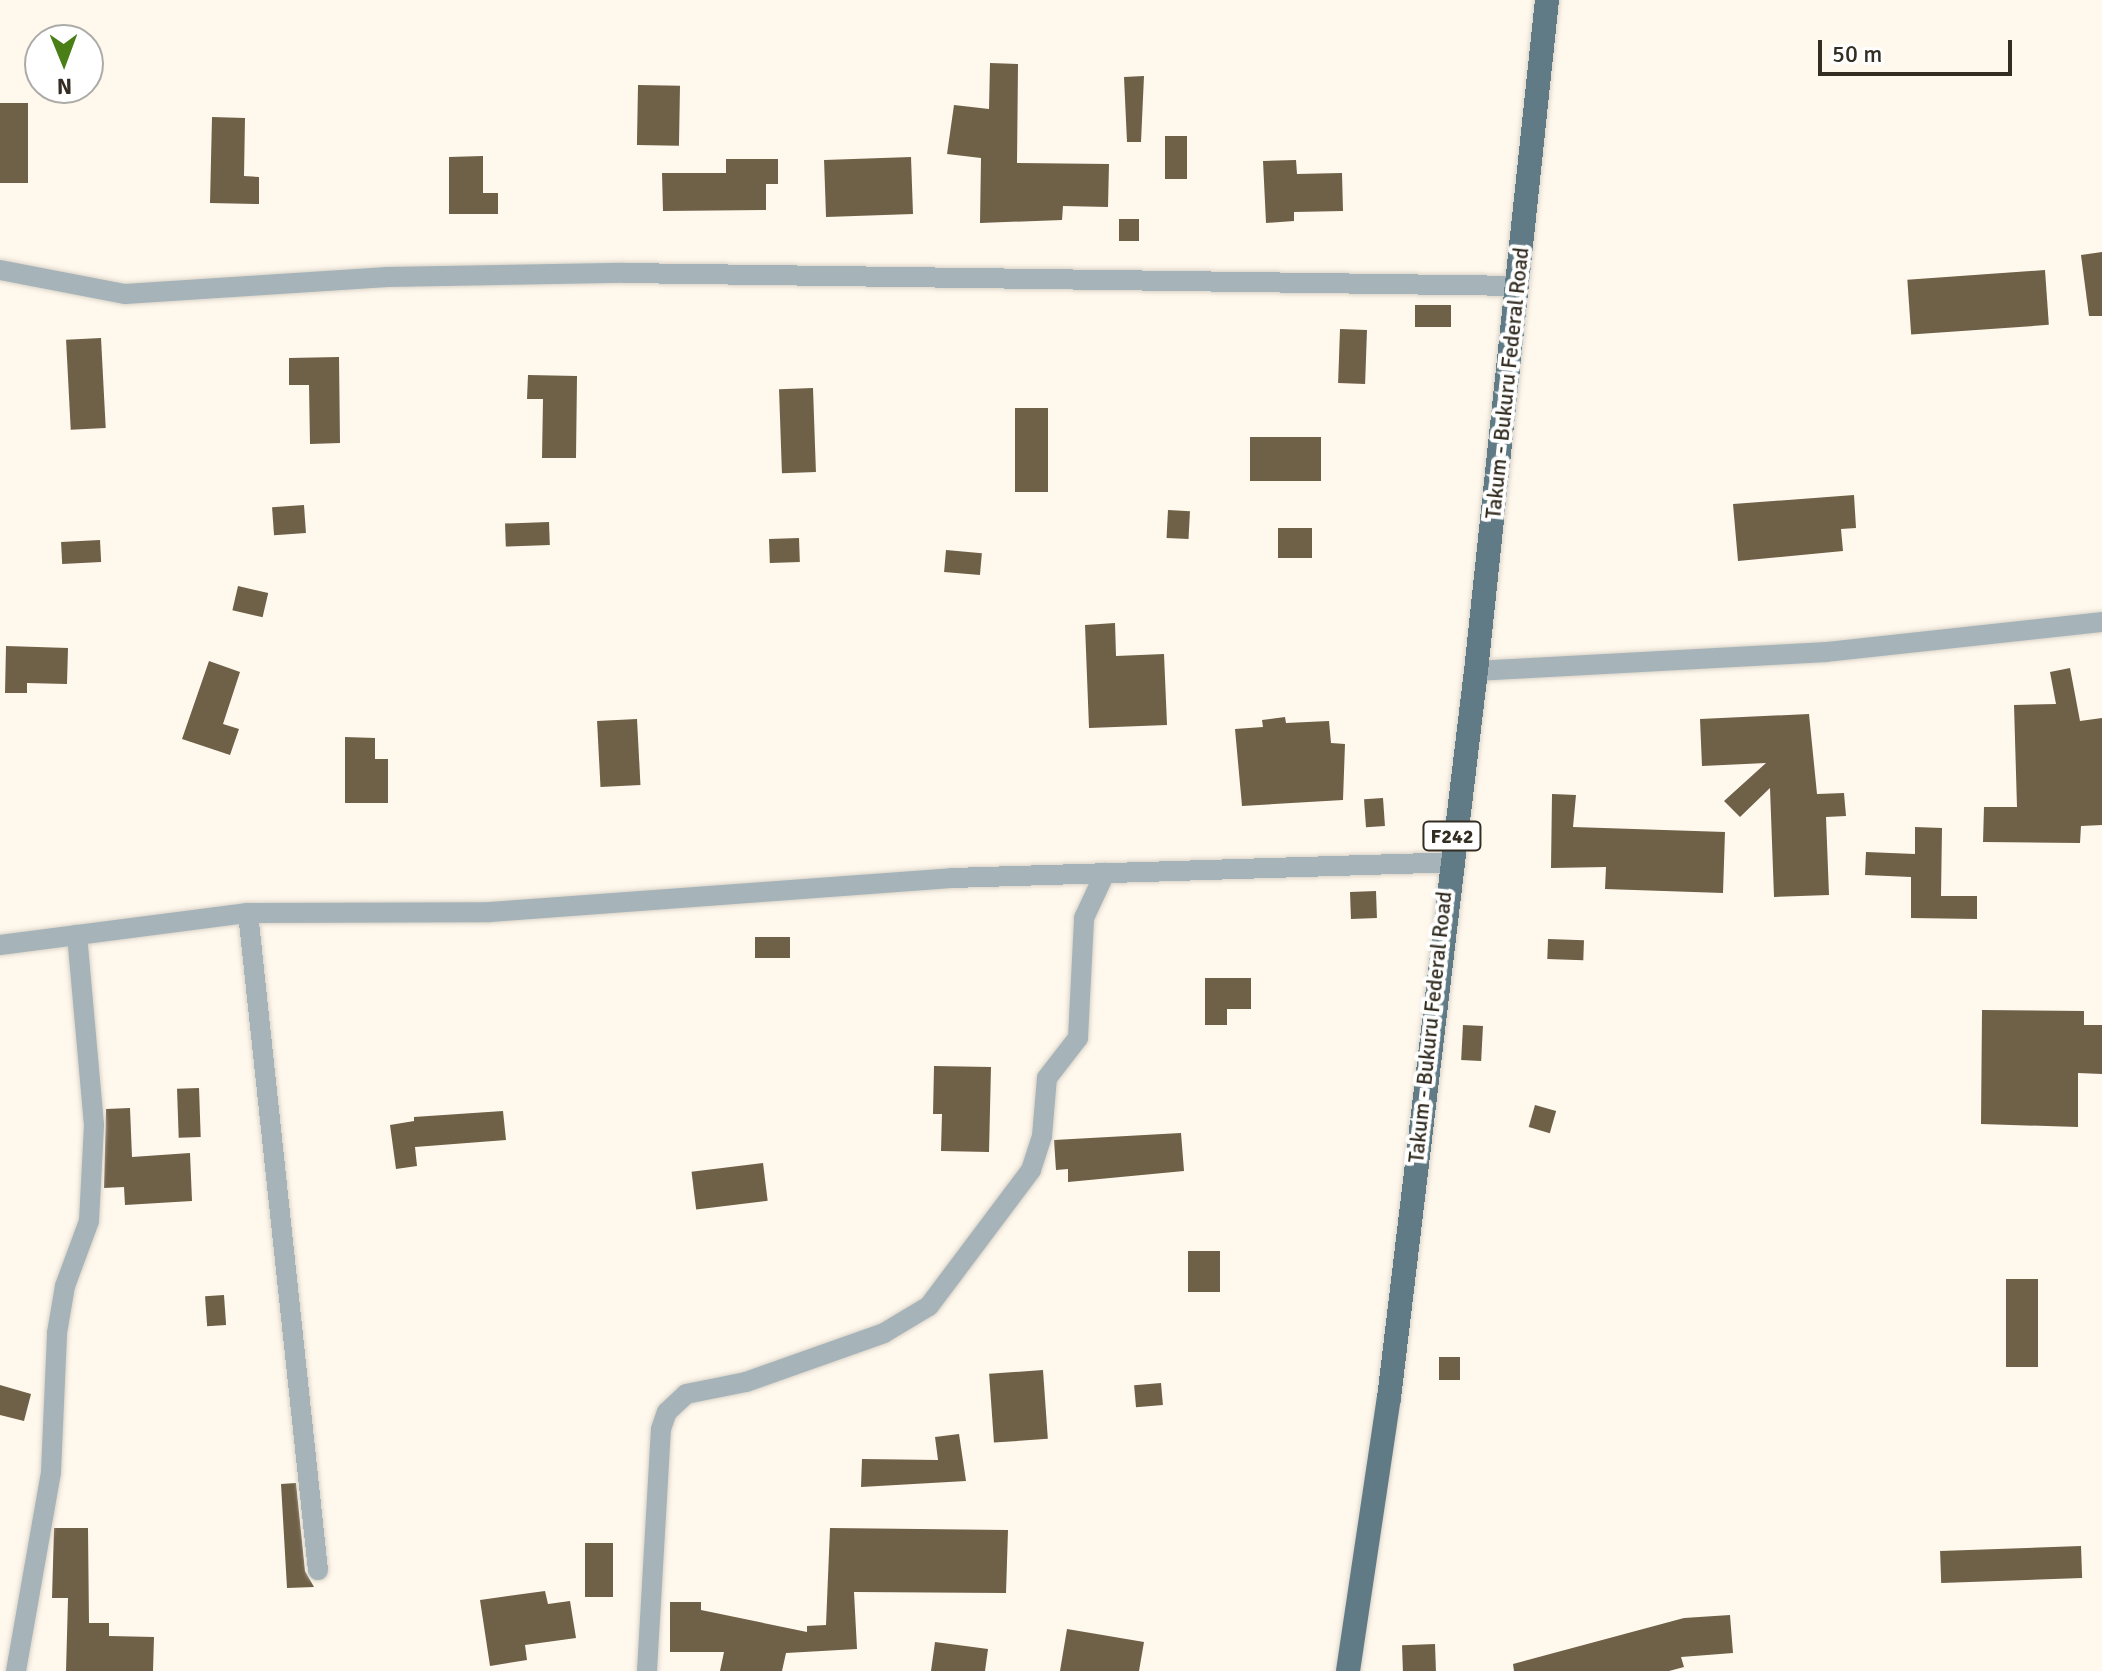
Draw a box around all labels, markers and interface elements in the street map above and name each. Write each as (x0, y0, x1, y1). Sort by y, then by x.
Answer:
north arrow (24, 24, 104, 104)
scale bar (1822, 24, 2016, 74)
text: 50 m (1832, 39, 1882, 69)
text: N (57, 73, 72, 100)
street label: Takum - Bukuru Federal Road (1480, 246, 1534, 520)
road number: F242 (1422, 820, 1482, 852)
street label: Takum - Bukuru Federal Road (1403, 890, 1457, 1164)

